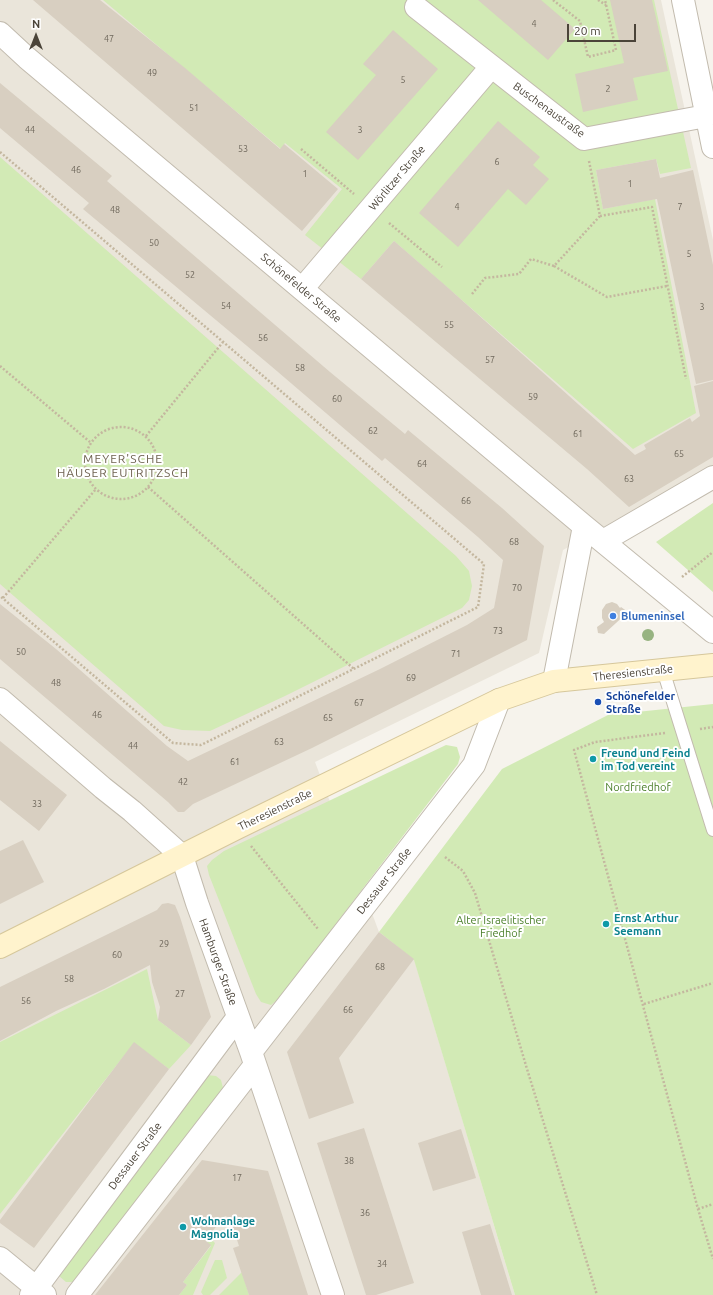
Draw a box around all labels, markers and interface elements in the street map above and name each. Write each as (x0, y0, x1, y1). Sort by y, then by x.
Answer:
north arrow (16, 16, 56, 56)
scale bar (569, 16, 638, 42)
text: N (32, 18, 40, 30)
house number: 4 (531, 19, 537, 29)
text: 20 m (574, 24, 601, 37)
house number: 47 (104, 34, 114, 44)
house number: 49 (147, 68, 157, 78)
house number: 5 (400, 75, 406, 85)
street label: Buschenaustraße (511, 80, 587, 140)
house number: 2 (605, 84, 611, 94)
house number: 51 (189, 103, 199, 113)
house number: 44 (25, 125, 35, 135)
house number: 3 (357, 125, 363, 135)
street label: Wörlitzer Straße (366, 143, 428, 213)
house number: 53 (238, 144, 248, 154)
house number: 6 (494, 157, 500, 167)
house number: 46 (71, 165, 81, 175)
house number: 1 (302, 169, 308, 179)
house number: 1 (627, 179, 633, 189)
house number: 4 (454, 202, 460, 212)
house number: 7 (677, 202, 683, 212)
house number: 48 (110, 205, 120, 215)
house number: 50 (149, 238, 159, 248)
house number: 5 (686, 249, 692, 259)
street label: Schönefelder Straße (258, 251, 344, 325)
house number: 52 (185, 270, 195, 280)
house number: 54 (221, 301, 231, 311)
house number: 3 (699, 302, 705, 312)
house number: 55 (444, 320, 454, 330)
house number: 56 (258, 333, 268, 343)
house number: 57 (485, 355, 495, 365)
house number: 58 (295, 363, 305, 373)
house number: 59 (528, 392, 538, 402)
house number: 60 (332, 394, 342, 404)
house number: 62 (368, 426, 378, 436)
house number: 61 (573, 429, 583, 439)
house number: 65 (674, 449, 684, 459)
district label: MEYER'SCHE HÄUSER EUTRITZSCH (57, 452, 189, 480)
house number: 64 (417, 459, 427, 469)
house number: 63 (624, 474, 634, 484)
house number: 66 (461, 496, 471, 506)
house number: 68 (509, 537, 519, 547)
house number: 70 (512, 583, 522, 593)
place label: Blumeninsel (621, 609, 685, 623)
marker: Blumeninsel (608, 611, 618, 621)
house number: 73 (493, 626, 503, 636)
house number: 50 (16, 647, 26, 657)
house number: 71 (451, 649, 461, 659)
street label: Theresienstraße (592, 662, 674, 684)
house number: 69 (406, 673, 416, 683)
house number: 48 (51, 678, 61, 688)
place label: Schönefelder Straße (606, 689, 675, 715)
marker: Schönefelder Straße (593, 697, 603, 707)
house number: 67 (354, 698, 364, 708)
house number: 46 (92, 710, 102, 720)
house number: 65 (323, 713, 333, 723)
house number: 63 (274, 737, 284, 747)
house number: 44 (128, 741, 138, 751)
place label: Freund und Feind im Tod vereint (601, 746, 690, 772)
marker: Freund und Feind im Tod vereint (588, 754, 598, 764)
house number: 61 (230, 757, 240, 767)
house number: 42 (178, 777, 188, 787)
park label: Nordfriedhof (605, 780, 671, 794)
street label: Theresienstraße (236, 787, 314, 833)
house number: 33 (32, 799, 42, 809)
street label: Dessauer Straße (354, 845, 414, 917)
place label: Ernst Arthur Seemann (614, 911, 678, 937)
park label: Alter Israelitischer Friedhof (456, 913, 546, 939)
street label: Hamburger Straße (196, 917, 240, 1007)
marker: Ernst Arthur Seemann (601, 919, 611, 929)
house number: 29 (159, 939, 169, 949)
house number: 60 (112, 950, 122, 960)
house number: 68 (375, 962, 385, 972)
house number: 58 (64, 974, 74, 984)
house number: 27 (175, 989, 185, 999)
house number: 56 (21, 996, 31, 1006)
house number: 66 (343, 1005, 353, 1015)
street label: Dessauer Straße (105, 1120, 165, 1192)
house number: 38 (344, 1156, 354, 1166)
house number: 17 (232, 1173, 242, 1183)
house number: 36 (360, 1208, 370, 1218)
place label: Wohnanlage Magnolia (191, 1214, 255, 1240)
marker: Wohnanlage Magnolia (178, 1222, 188, 1232)
house number: 34 (377, 1259, 387, 1269)

